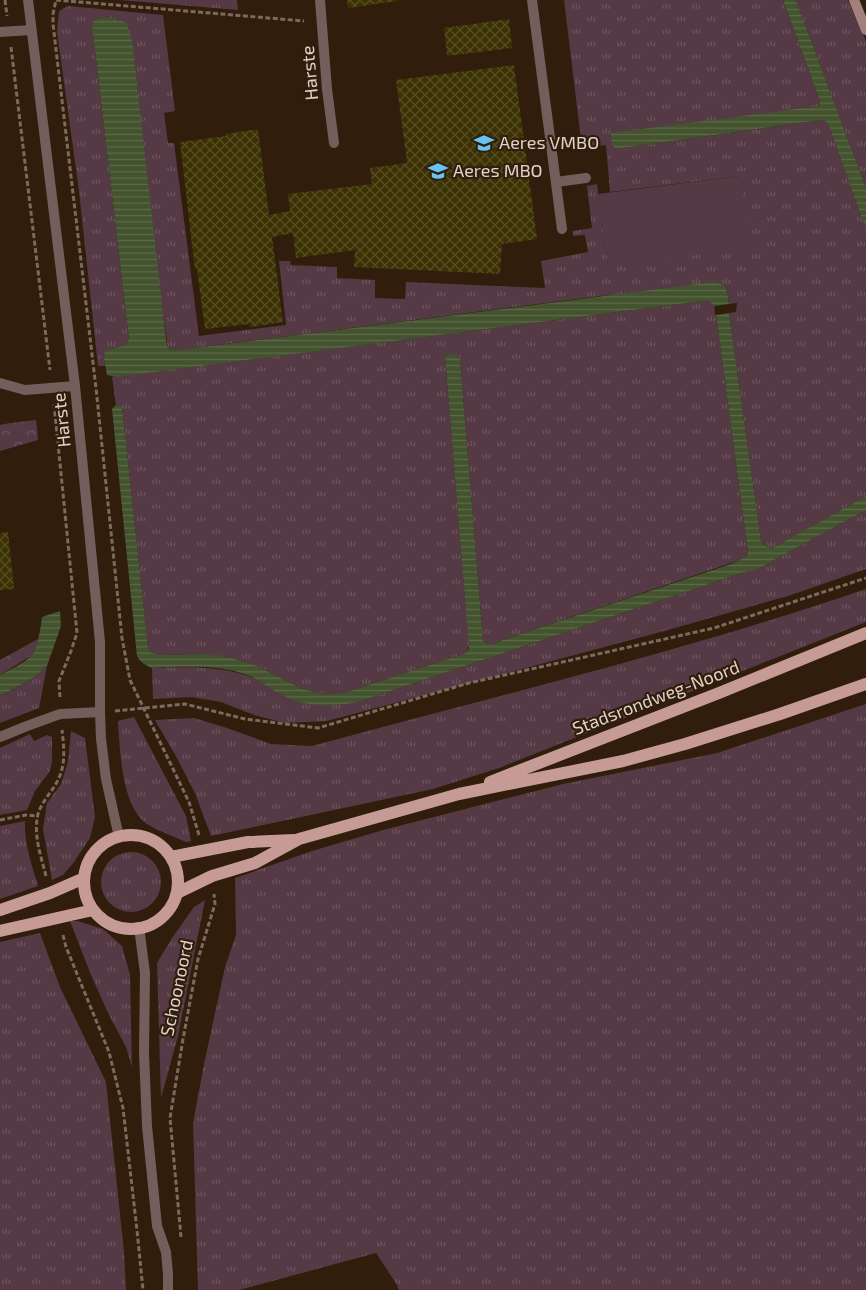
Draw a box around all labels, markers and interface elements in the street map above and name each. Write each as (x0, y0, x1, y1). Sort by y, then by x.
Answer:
street label: Harste (296, 45, 322, 101)
place label: Aeres VMBO (499, 131, 599, 153)
school or university icon: Aeres VMBO (473, 132, 495, 154)
place label: Aeres MBO (453, 159, 543, 181)
school or university icon: Aeres MBO (427, 160, 449, 182)
street label: Harste (47, 392, 75, 449)
street label: Stadsrondweg-Noord (569, 655, 742, 739)
street label: Schoonoord (155, 938, 197, 1038)

